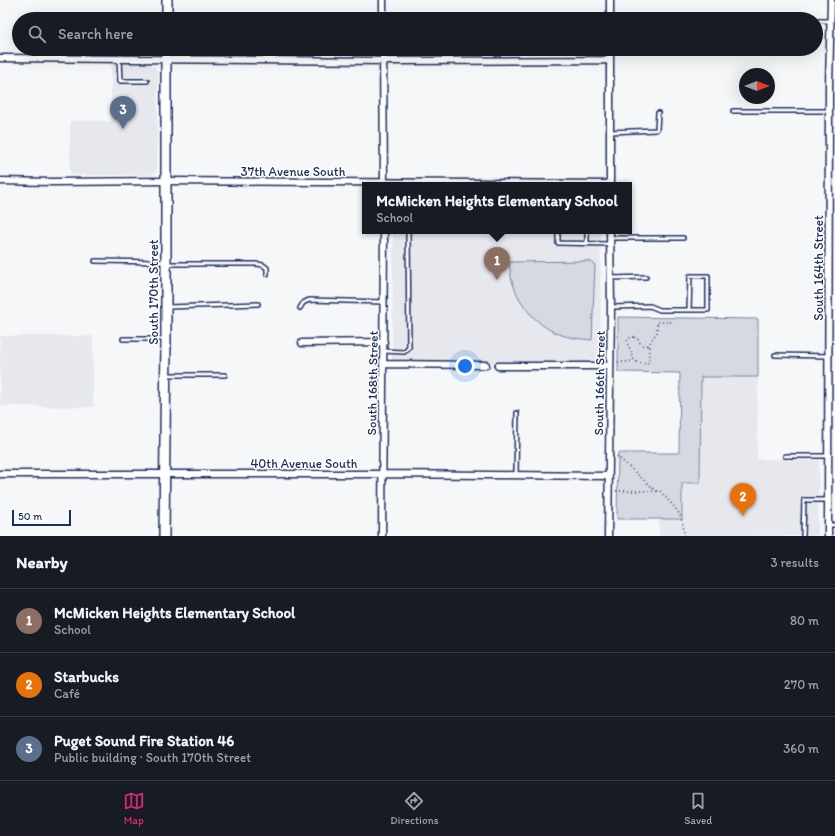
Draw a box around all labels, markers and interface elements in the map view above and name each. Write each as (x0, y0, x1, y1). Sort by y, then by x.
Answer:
search box (12, 12, 823, 56)
icon: search (26, 23, 48, 45)
text: Search here (58, 25, 133, 43)
north arrow (739, 68, 775, 104)
pin: 3 (110, 96, 136, 129)
street label: 37th Avenue South (241, 164, 346, 179)
popup (362, 182, 632, 234)
text: McMicken Heights Elementary School (376, 192, 618, 210)
text: School (376, 210, 413, 225)
street label: South 164th Street (811, 215, 826, 321)
street label: South 170th Street (146, 239, 161, 345)
pin: 1 (484, 247, 510, 280)
street label: South 168th Street (364, 330, 381, 436)
street label: South 166th Street (591, 330, 608, 435)
your location (455, 356, 475, 376)
street label: 40th Avenue South (250, 456, 358, 471)
pin: 2 (730, 483, 756, 516)
scale bar (12, 508, 71, 527)
text: 50 m (18, 510, 42, 523)
text: Nearby (16, 552, 68, 572)
text: 3 results (770, 555, 819, 570)
text: McMicken Heights Elementary School (54, 604, 295, 622)
text: 1 (26, 613, 32, 628)
text: 80 m (790, 613, 819, 628)
text: School (54, 622, 91, 637)
text: Starbucks (54, 668, 119, 686)
text: 2 (26, 677, 32, 692)
text: 270 m (784, 677, 819, 692)
text: Café (54, 686, 80, 701)
text: Puget Sound Fire Station 46 (54, 732, 234, 750)
text: 3 (25, 741, 33, 756)
text: 360 m (783, 741, 819, 756)
text: Public building · South 170th Street (54, 750, 251, 765)
tab: Map (123, 790, 145, 827)
tab: Directions (390, 790, 439, 827)
tab: Saved (684, 790, 712, 827)

